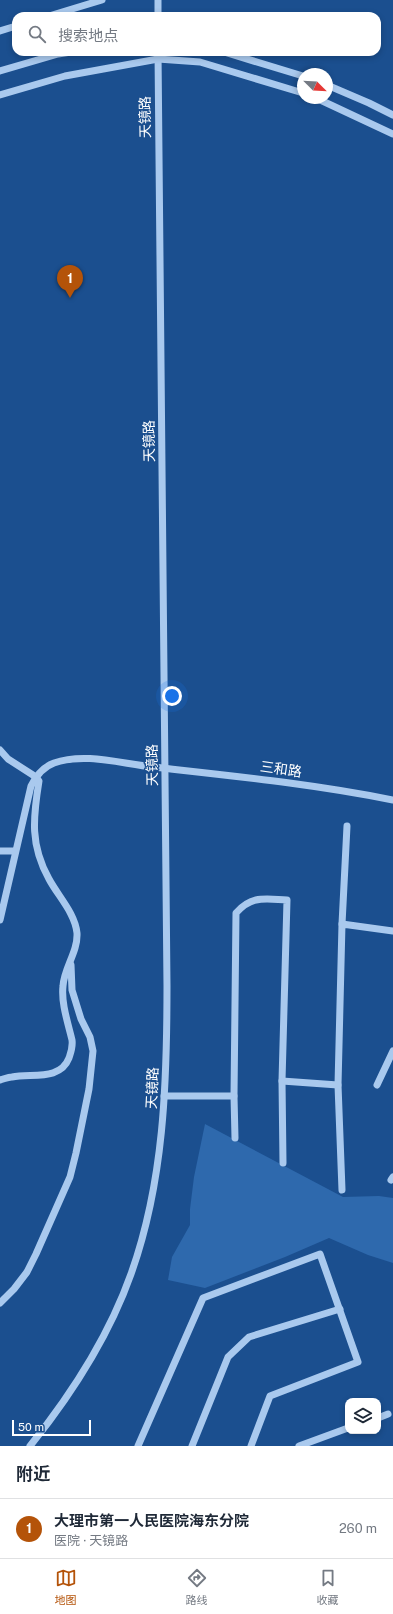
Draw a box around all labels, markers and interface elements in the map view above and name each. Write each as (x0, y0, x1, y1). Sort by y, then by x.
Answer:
search box (12, 12, 381, 56)
icon: search (26, 23, 48, 45)
text: 搜索地点 (58, 27, 118, 44)
north arrow (297, 68, 333, 104)
street label: 天镜路 (137, 96, 153, 138)
pin: 1 (57, 265, 83, 298)
street label: 天镜路 (141, 420, 157, 462)
your location (162, 686, 182, 706)
street label: 天镜路 (144, 744, 160, 786)
street label: 三和路 (259, 758, 303, 780)
street label: 天镜路 (143, 1067, 161, 1109)
map controls (345, 1398, 381, 1434)
button: layers (345, 1398, 381, 1434)
scale bar (12, 1418, 91, 1437)
text: 50 m (18, 1421, 44, 1433)
text: 附近 (16, 1464, 50, 1484)
text: 大理市第一人民医院海东分院 (54, 1512, 249, 1529)
text: 1 (26, 1521, 32, 1536)
text: 260 m (339, 1521, 377, 1536)
text: 医院 · 天镜路 (54, 1533, 128, 1548)
tab: 地图 (55, 1567, 77, 1607)
tab: 路线 (186, 1567, 208, 1607)
tab: 收藏 (317, 1567, 339, 1607)

